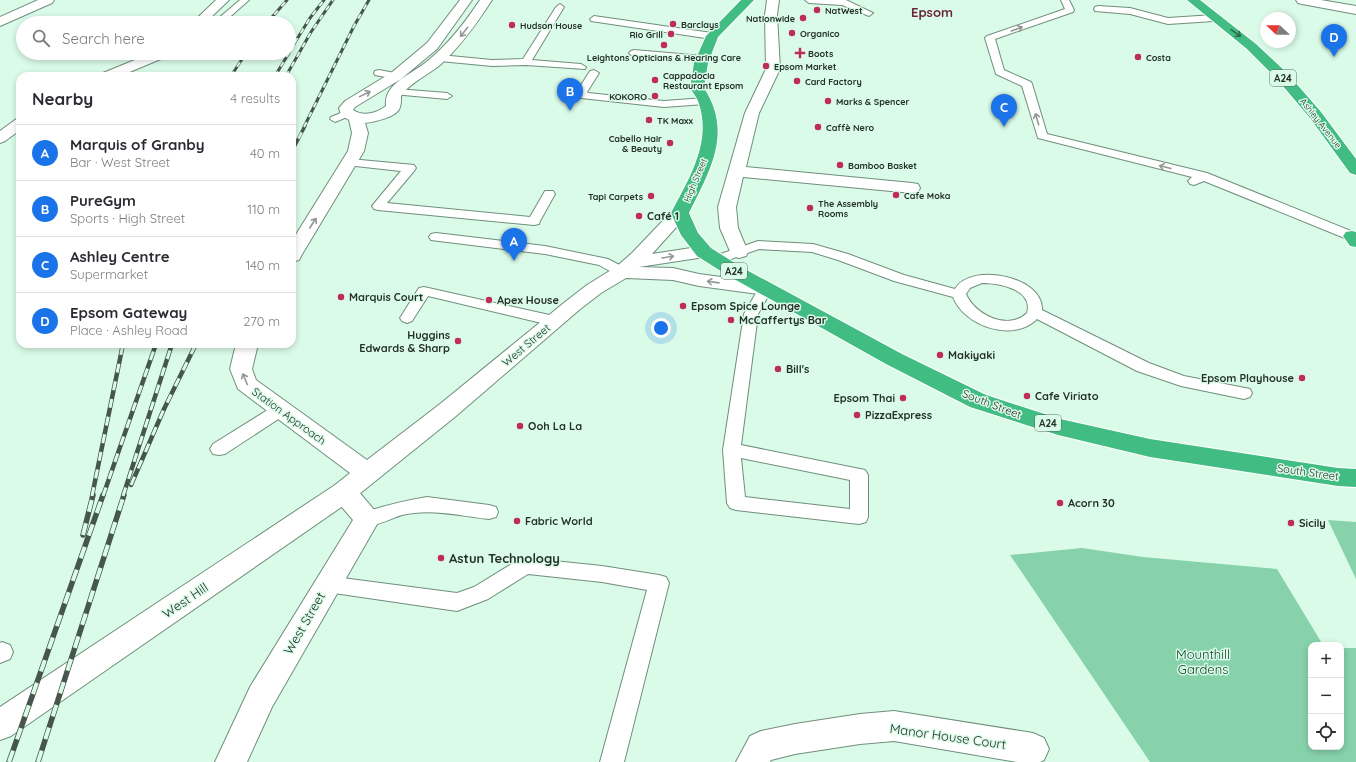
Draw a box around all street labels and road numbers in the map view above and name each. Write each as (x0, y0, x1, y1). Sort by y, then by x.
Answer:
road number: A24 (1270, 70, 1296, 86)
street label: Ashley Avenue (1298, 96, 1344, 150)
street label: High Street (681, 157, 709, 203)
road number: A24 (721, 263, 747, 279)
street label: West Street (499, 321, 553, 369)
street label: Station Approach (249, 384, 329, 448)
street label: South Street (960, 386, 1024, 422)
road number: A24 (1035, 415, 1061, 431)
street label: South Street (1276, 461, 1340, 483)
street label: West Hill (159, 579, 211, 621)
street label: West Street (280, 589, 328, 657)
street label: Manor House Court (889, 720, 1007, 752)

